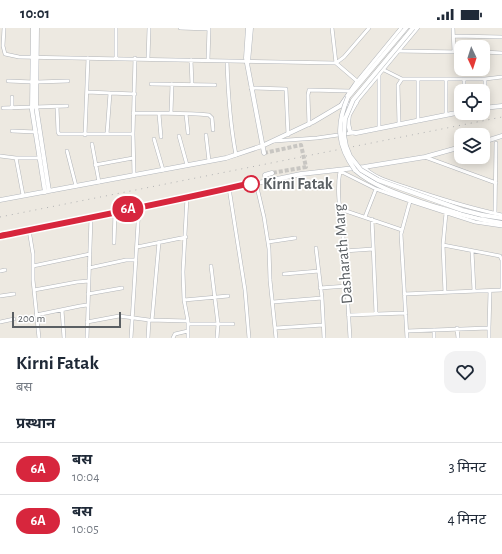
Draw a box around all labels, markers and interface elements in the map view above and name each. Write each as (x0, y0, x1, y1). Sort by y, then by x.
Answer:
text: 10:01 (20, 6, 50, 21)
north arrow (454, 40, 490, 76)
map controls (454, 40, 490, 164)
button: locate (454, 84, 490, 120)
button: layers (454, 128, 490, 164)
marker: Kirni Fatak (242, 175, 260, 193)
place label: Kirni Fatak (263, 176, 333, 192)
line badge: 6A (110, 196, 146, 222)
text: 6A (120, 202, 136, 216)
street label: Dasharath Marg (331, 203, 355, 305)
scale bar (12, 310, 121, 329)
text: 200 m (18, 313, 45, 324)
button: heart (444, 351, 486, 393)
text: Kirni Fatak (16, 354, 99, 373)
text: बस (16, 381, 32, 394)
text: प्रस्थान (16, 416, 55, 431)
text: बस (72, 452, 92, 467)
text: 3 मिनट (449, 460, 486, 475)
text: 6A (30, 462, 46, 476)
text: 10:04 (72, 471, 99, 484)
text: बस (72, 504, 92, 519)
text: 4 मिनट (448, 512, 486, 527)
text: 6A (30, 514, 46, 528)
text: 10:05 (72, 523, 99, 536)

